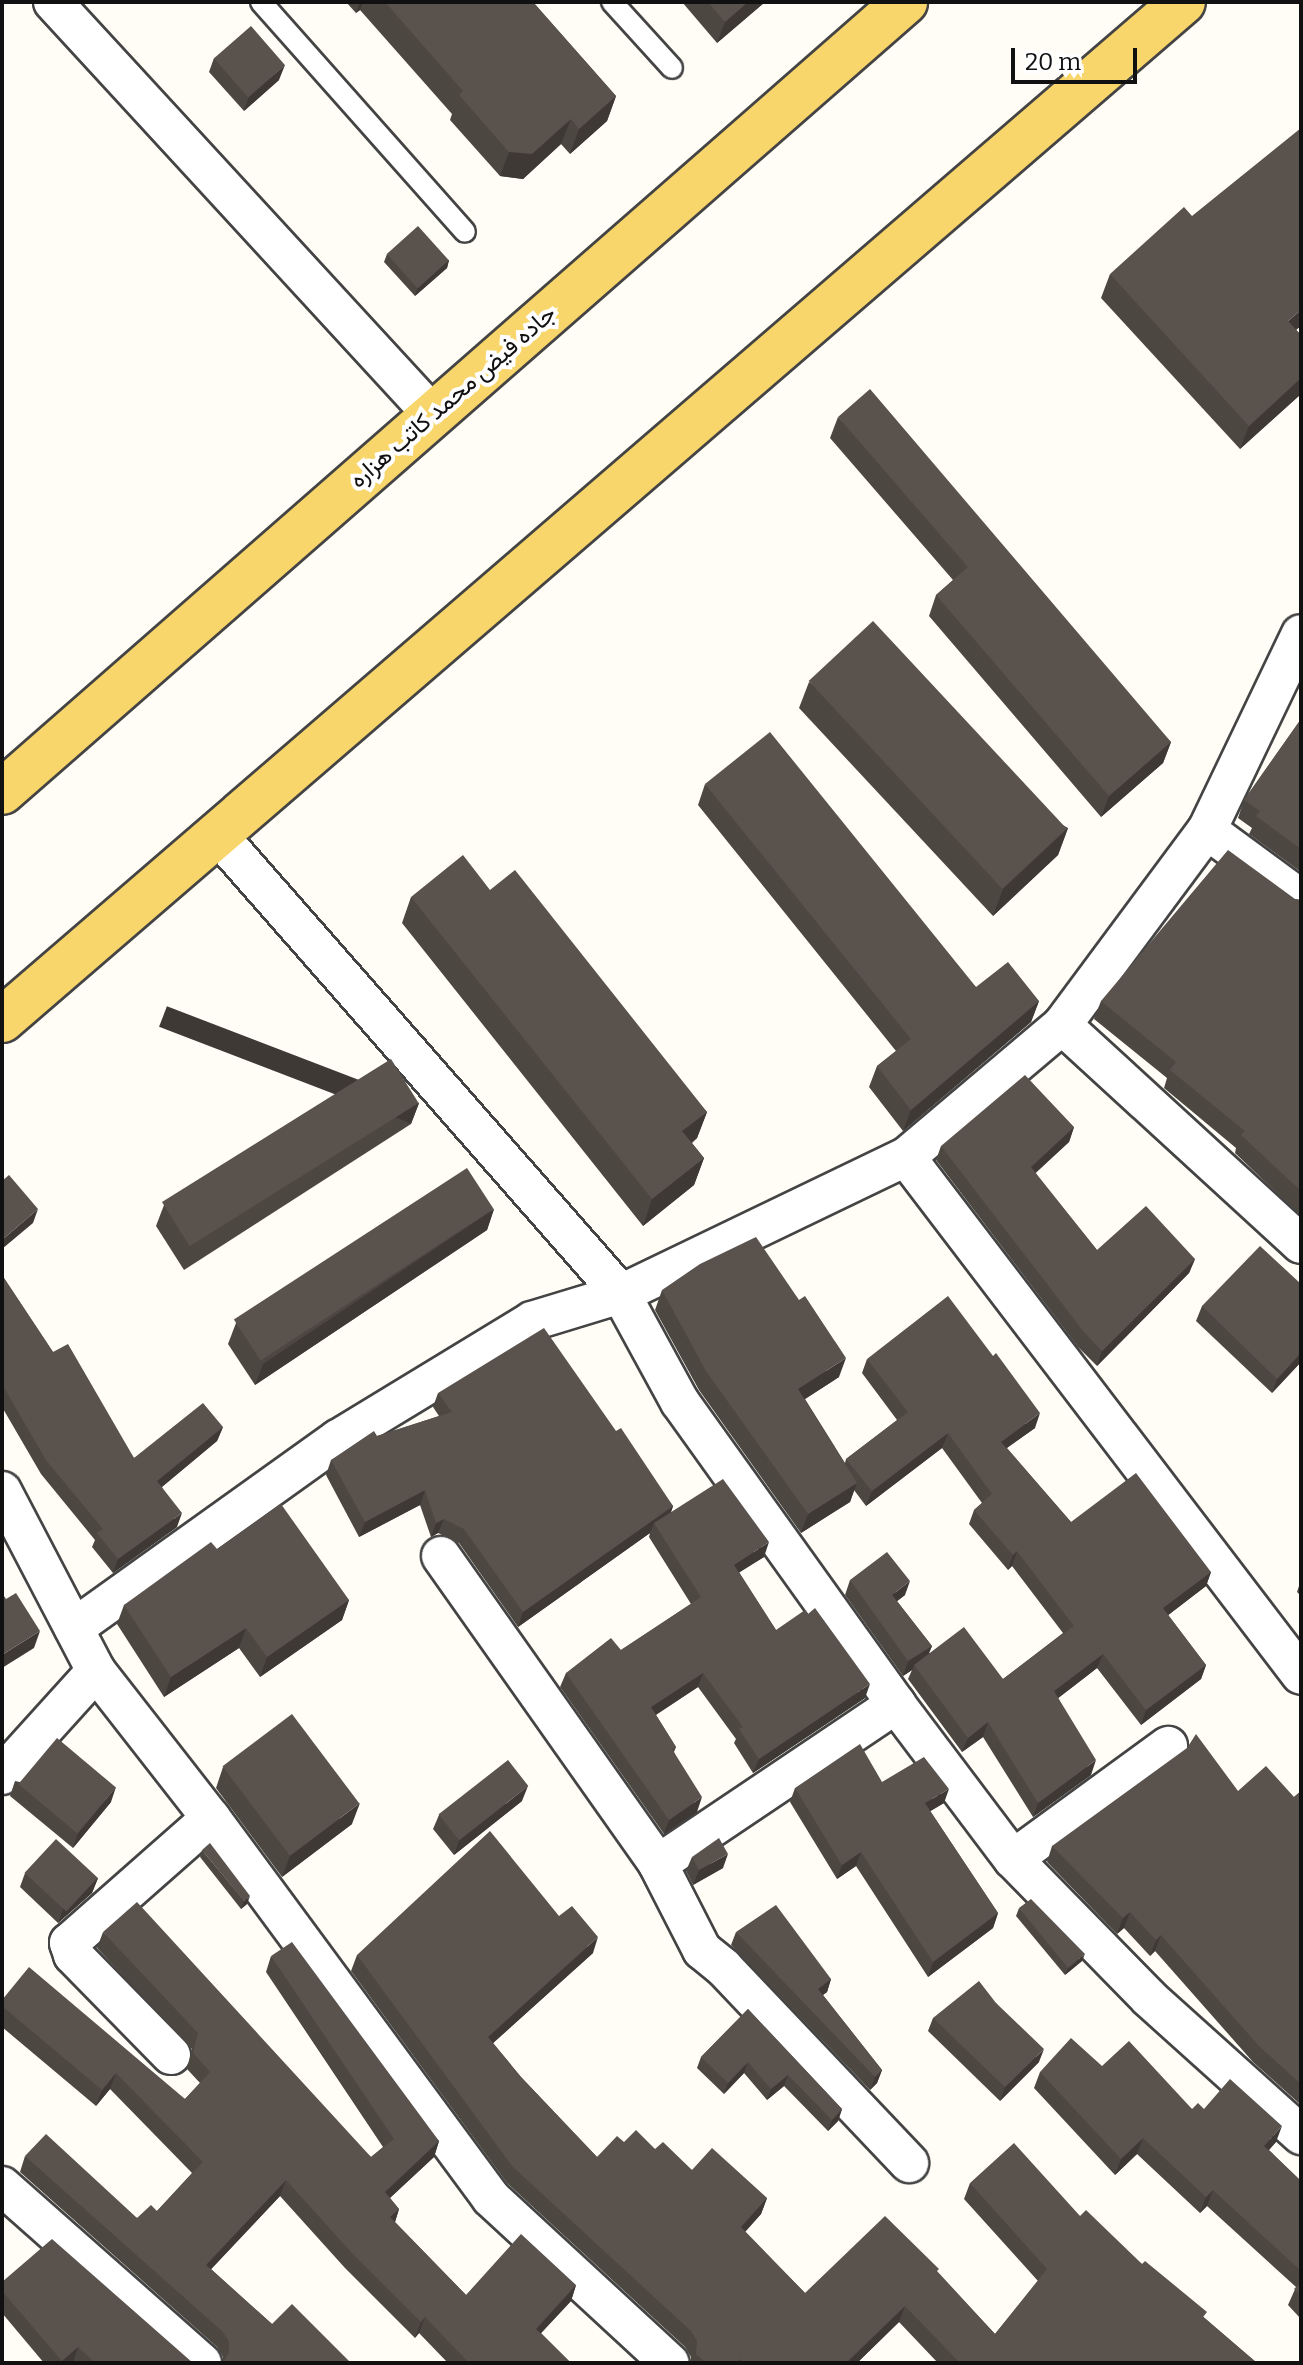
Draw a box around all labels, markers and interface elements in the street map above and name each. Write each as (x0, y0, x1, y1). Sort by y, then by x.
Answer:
scale bar (1015, 32, 1141, 82)
text: 20 m (1025, 48, 1081, 76)
street label: جاده فیض محمد کاتب هزاره (344, 300, 562, 494)

